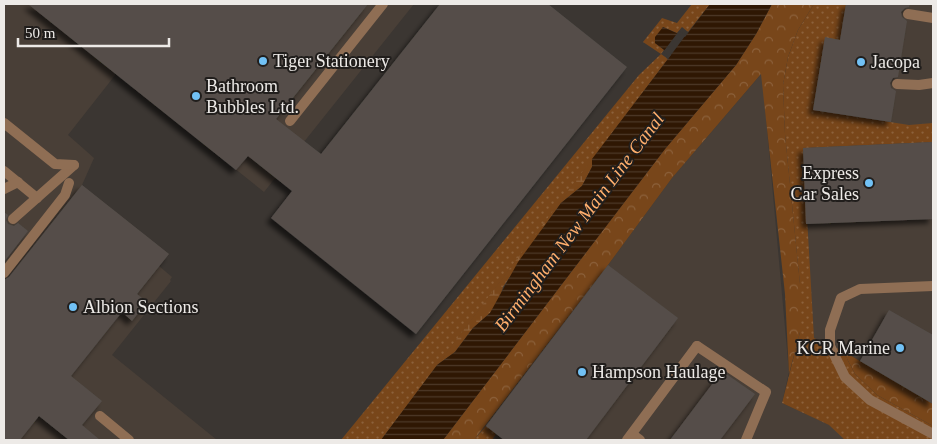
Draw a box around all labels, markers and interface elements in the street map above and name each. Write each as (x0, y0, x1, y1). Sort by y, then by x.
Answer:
scale bar (18, 15, 169, 47)
text: 50 m (25, 25, 56, 41)
place label: Tiger Stationery (273, 51, 390, 71)
place label: Jacopa (871, 52, 920, 72)
marker: Tiger Stationery (257, 55, 269, 67)
marker: Jacopa (855, 56, 867, 68)
place label: Bathroom Bubbles Ltd. (206, 76, 299, 117)
marker: Bathroom Bubbles Ltd. (190, 90, 202, 102)
water label: Birmingham New Main Line Canal (490, 109, 668, 335)
place label: Express Car Sales (791, 163, 859, 204)
marker: Express Car Sales (863, 177, 875, 189)
place label: Albion Sections (83, 297, 199, 317)
marker: Albion Sections (67, 301, 79, 313)
place label: KCR Marine (797, 338, 890, 358)
marker: KCR Marine (894, 342, 906, 354)
place label: Hampson Haulage (592, 362, 725, 382)
marker: Hampson Haulage (576, 366, 588, 378)

